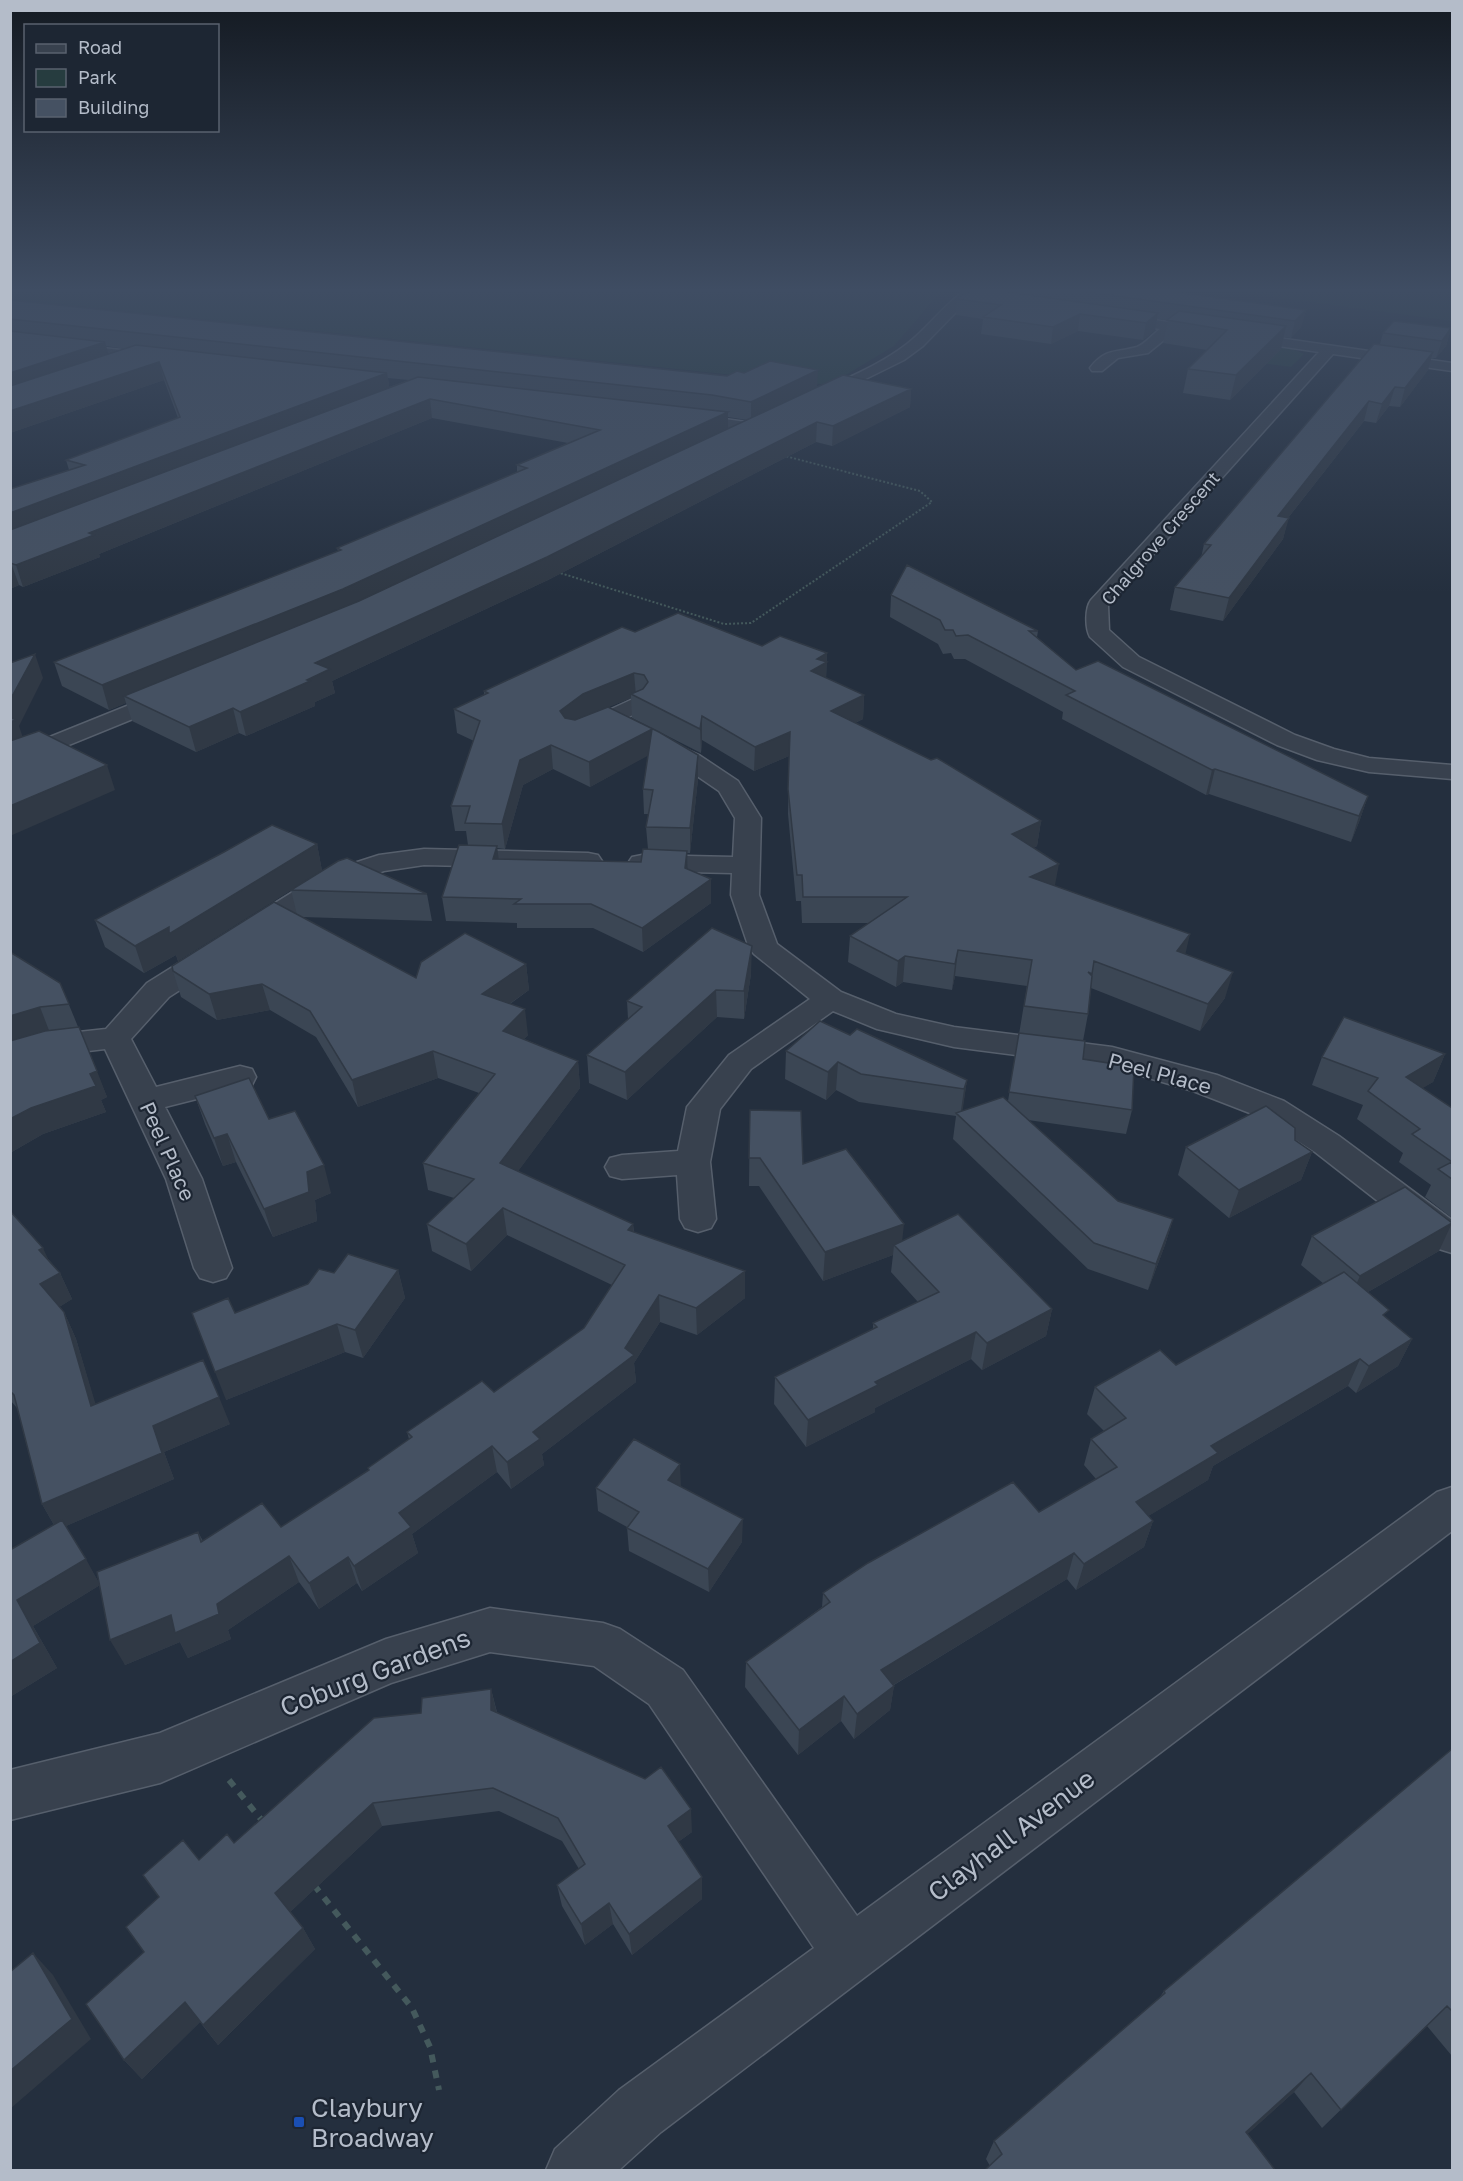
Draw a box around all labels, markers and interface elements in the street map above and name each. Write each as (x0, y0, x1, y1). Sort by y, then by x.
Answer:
legend (24, 24, 219, 132)
text: Road (78, 36, 122, 58)
text: Park (78, 66, 117, 88)
text: Building (78, 96, 149, 118)
street label: Chalgrove Crescent (1096, 467, 1224, 609)
street label: Peel Place (1106, 1047, 1214, 1099)
street label: Peel Place (135, 1097, 201, 1205)
street label: Coburg Gardens (276, 1621, 474, 1723)
street label: Clayhall Avenue (922, 1762, 1100, 1908)
place label: Claybury Broadway (311, 2092, 434, 2153)
marker: Claybury Broadway (292, 2115, 306, 2129)

